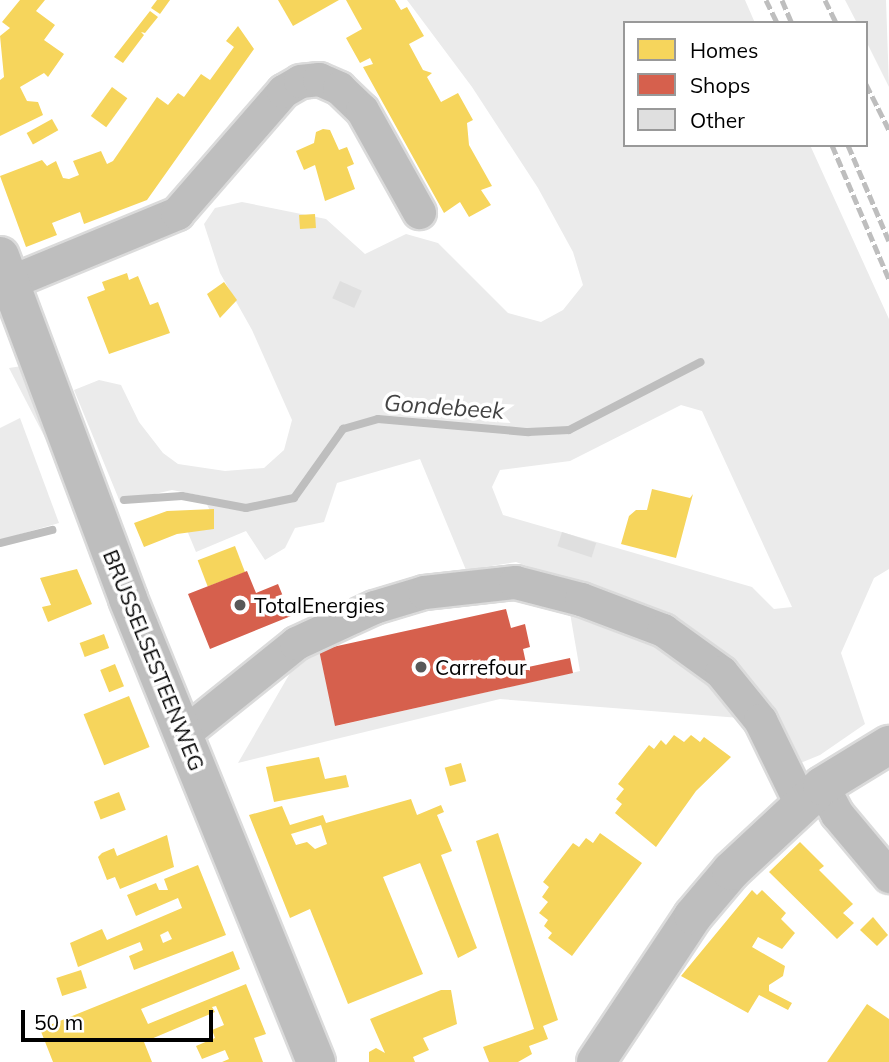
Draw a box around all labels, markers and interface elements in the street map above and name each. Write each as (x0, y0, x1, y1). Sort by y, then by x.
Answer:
legend (623, 21, 868, 147)
text: Homes (690, 37, 758, 63)
text: Shops (690, 72, 750, 98)
text: Other (690, 107, 745, 133)
water label: Gondebeek (383, 389, 505, 425)
street label: BRUSSELSESTEENWEG (98, 546, 210, 774)
place label: TotalEnergies (254, 592, 385, 618)
marker: TotalEnergies (232, 597, 248, 613)
place label: Carrefour (435, 654, 527, 680)
marker: Carrefour (413, 659, 429, 675)
scale bar (24, 996, 217, 1040)
text: 50 m (34, 1009, 83, 1035)

